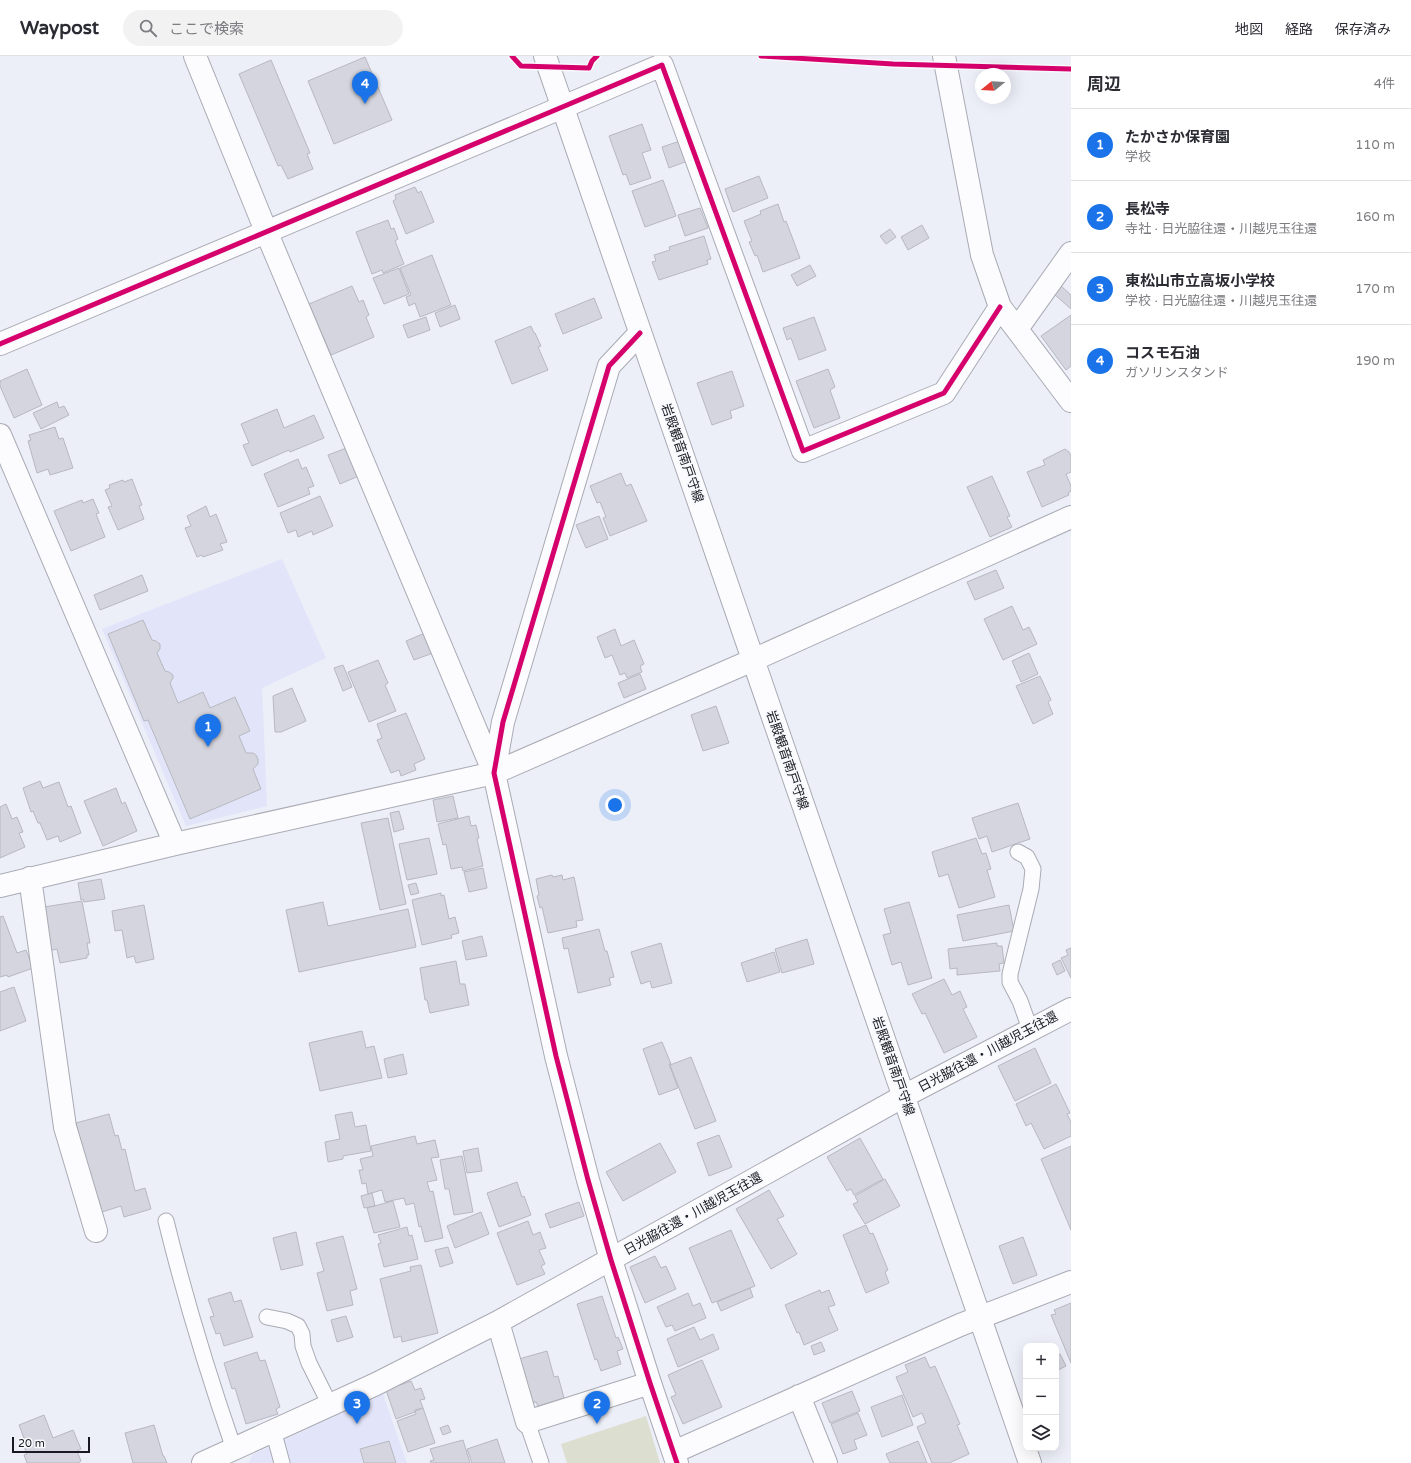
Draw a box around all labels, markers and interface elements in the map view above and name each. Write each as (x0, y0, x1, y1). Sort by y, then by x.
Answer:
search box (123, 10, 403, 46)
text: Waypost (20, 17, 99, 39)
icon: search (137, 17, 159, 39)
text: ここで検索 (169, 20, 244, 38)
text: 地図 (1235, 21, 1263, 38)
text: 経路 (1285, 21, 1313, 38)
text: 保存済み (1335, 21, 1391, 38)
north arrow (975, 68, 1011, 104)
pin: 4 (352, 71, 378, 104)
text: 周辺 (1087, 74, 1121, 95)
text: 4件 (1374, 76, 1395, 92)
text: たかさか保育園 (1125, 128, 1230, 146)
text: 1 (1096, 137, 1104, 153)
text: 110 m (1355, 137, 1395, 153)
text: 学校 (1125, 149, 1151, 165)
text: 長松寺 (1125, 200, 1170, 218)
text: 2 (1096, 209, 1104, 225)
text: 160 m (1355, 209, 1395, 225)
text: 寺社 · 日光脇往還・川越児玉往還 (1125, 221, 1317, 237)
text: 東松山市立高坂小学校 (1125, 272, 1275, 290)
text: 3 (1096, 281, 1104, 297)
text: 170 m (1355, 281, 1395, 297)
text: 学校 · 日光脇往還・川越児玉往還 (1125, 293, 1317, 309)
text: コスモ石油 (1125, 344, 1200, 362)
text: 4 (1096, 353, 1104, 369)
text: 190 m (1355, 353, 1395, 369)
text: ガソリンスタンド (1125, 365, 1229, 381)
street label: 岩殿観音南戸守線 (658, 401, 706, 505)
street label: 岩殿観音南戸守線 (763, 708, 811, 812)
pin: 1 (195, 714, 221, 747)
your location (605, 795, 625, 815)
street label: 日光脇往還・川越児玉往還 (915, 1008, 1061, 1096)
street label: 岩殿観音南戸守線 (869, 1014, 917, 1118)
street label: 日光脇往還・川越児玉往還 (621, 1169, 765, 1259)
map controls (1023, 1343, 1059, 1451)
button: + (1023, 1343, 1059, 1379)
button: − (1023, 1379, 1059, 1415)
pin: 3 (344, 1391, 370, 1424)
pin: 2 (584, 1391, 610, 1424)
button: layers (1023, 1415, 1059, 1451)
scale bar (12, 1435, 90, 1454)
text: 20 m (18, 1437, 45, 1450)

